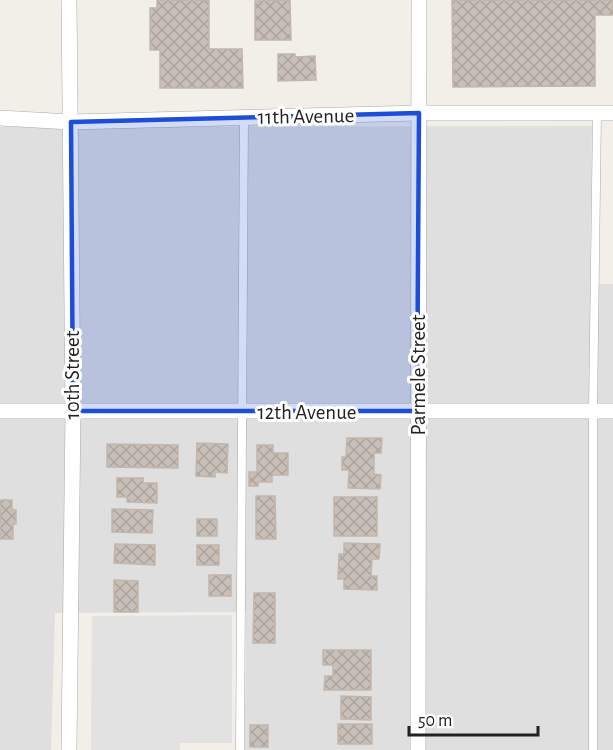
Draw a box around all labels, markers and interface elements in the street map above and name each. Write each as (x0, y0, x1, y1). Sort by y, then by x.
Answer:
street label: 11th Avenue (257, 105, 355, 128)
street label: Parmele Street (408, 314, 429, 435)
street label: 10th Street (62, 330, 83, 419)
street label: 12th Avenue (257, 402, 357, 423)
scale bar (409, 699, 538, 737)
text: 50 m (418, 712, 452, 730)

